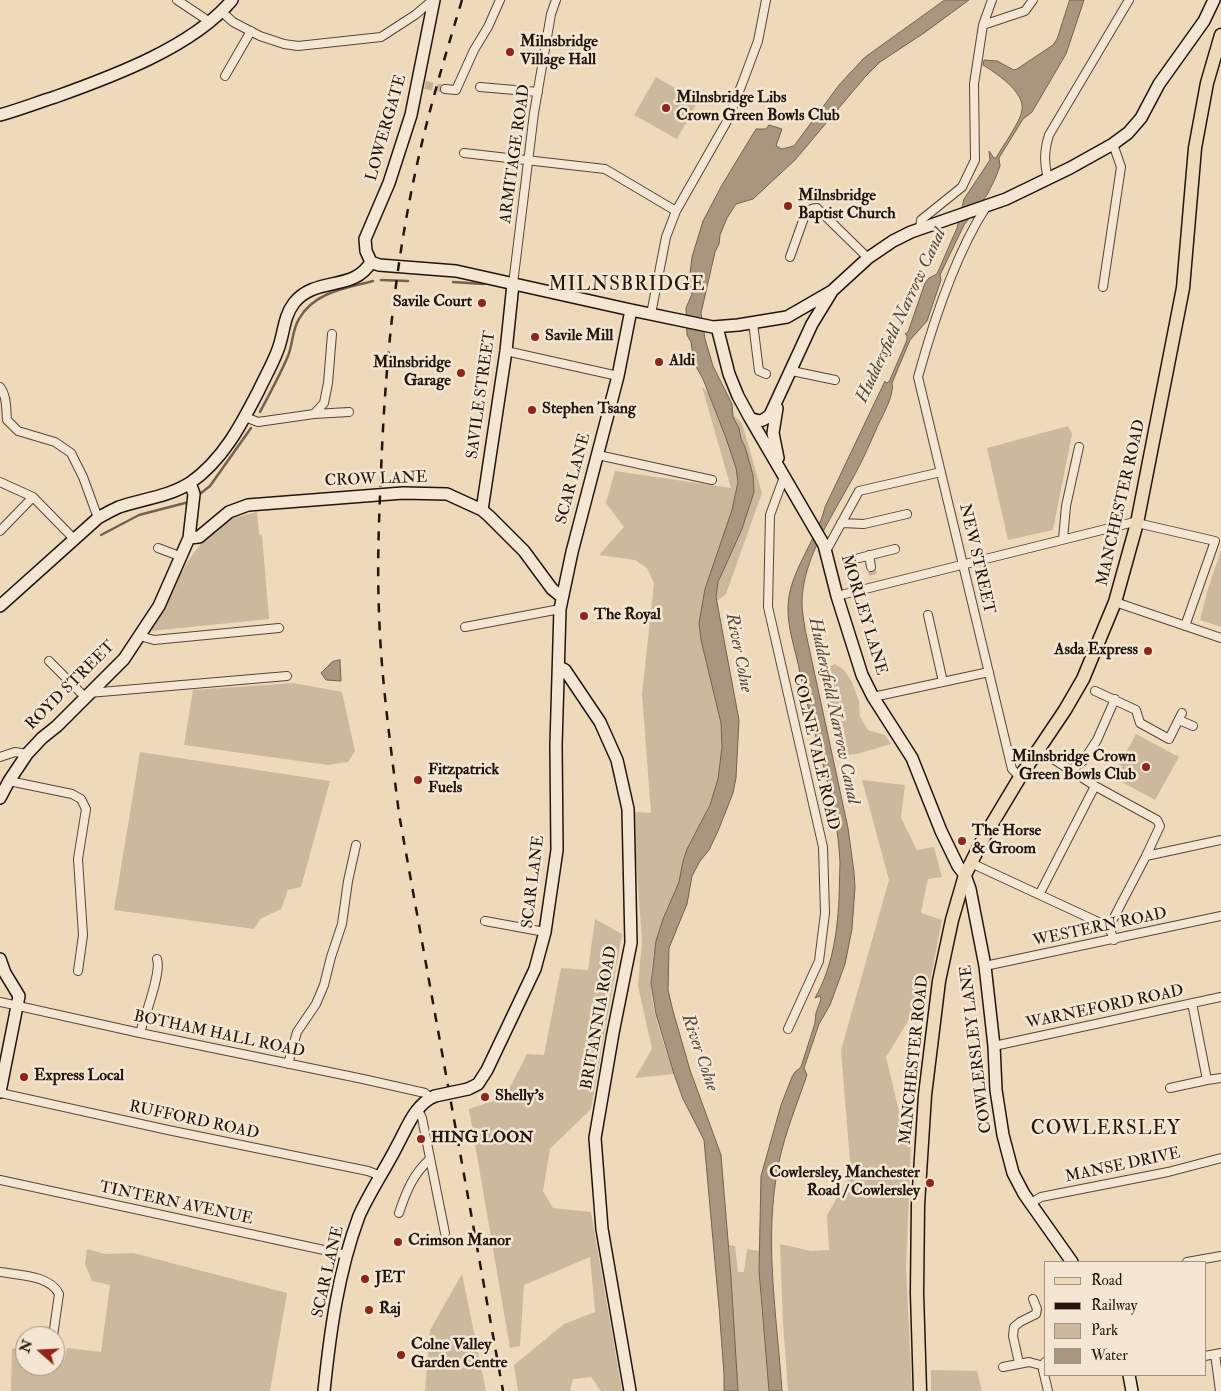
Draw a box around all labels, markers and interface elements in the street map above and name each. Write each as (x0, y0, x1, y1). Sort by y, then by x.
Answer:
place label: Milnsbridge Village Hall (520, 33, 598, 71)
marker: Milnsbridge Village Hall (504, 46, 516, 58)
street label: LOWERGATE (363, 73, 411, 183)
street label: ARMITAGE ROAD (497, 83, 535, 225)
place label: Milnsbridge Libs Crown Green Bowls Club (676, 89, 840, 127)
marker: Milnsbridge Libs Crown Green Bowls Club (660, 102, 672, 114)
place label: Milnsbridge Baptist Church (798, 187, 896, 225)
marker: Milnsbridge Baptist Church (782, 200, 794, 212)
water label: Huddersfield Narrow Canal (852, 225, 952, 407)
district label: MILNSBRIDGE (547, 275, 707, 297)
place label: Savile Court (393, 293, 472, 313)
marker: Savile Court (476, 297, 488, 309)
place label: Savile Mill (545, 327, 613, 347)
street label: SAVILE STREET (463, 330, 501, 460)
marker: Savile Mill (529, 331, 541, 343)
place label: Aldi (669, 352, 695, 372)
place label: Milnsbridge Garage (373, 354, 451, 392)
marker: Aldi (653, 356, 665, 368)
marker: Milnsbridge Garage (455, 367, 467, 379)
place label: Stephen Tsang (542, 400, 636, 420)
marker: Stephen Tsang (526, 404, 538, 416)
street label: MANCHESTER ROAD (1093, 418, 1151, 588)
street label: SCAR LANE (553, 431, 595, 527)
street label: CROW LANE (324, 469, 428, 491)
street label: NEW STREET (954, 502, 998, 616)
street label: MORLEY LANE (836, 552, 890, 678)
place label: The Royal (594, 606, 661, 626)
marker: The Royal (578, 610, 590, 622)
water label: River Colne (720, 612, 756, 694)
water label: Huddersfield Narrow Canal (803, 616, 863, 806)
street label: ROYD STREET (22, 637, 120, 735)
place label: Asda Express (1054, 641, 1138, 661)
marker: Asda Express (1142, 645, 1154, 657)
street label: COLNE VALE ROAD (788, 672, 842, 832)
place label: Milnsbridge Crown Green Bowls Club (1011, 748, 1136, 786)
place label: Fitzpatrick Fuels (428, 761, 499, 799)
marker: Milnsbridge Crown Green Bowls Club (1140, 761, 1152, 773)
marker: Fitzpatrick Fuels (412, 774, 424, 786)
place label: The Horse & Groom (972, 822, 1041, 860)
street label: SCAR LANE (519, 834, 549, 930)
marker: The Horse & Groom (956, 835, 968, 847)
street label: WESTERN ROAD (1031, 904, 1169, 952)
street label: BRITANNIA ROAD (578, 945, 622, 1091)
street label: COWLERSLEY LANE (957, 964, 997, 1134)
street label: MANCHESTER ROAD (897, 974, 933, 1146)
street label: WARNEFORD ROAD (1024, 982, 1186, 1034)
street label: BOTHAM HALL ROAD (132, 1007, 306, 1063)
water label: River Colne (676, 1012, 722, 1094)
place label: Express Local (34, 1067, 124, 1087)
marker: Express Local (18, 1071, 30, 1083)
place label: Shelly's (495, 1087, 544, 1107)
marker: Shelly's (479, 1091, 491, 1103)
street label: RUFFORD ROAD (127, 1098, 261, 1144)
district label: COWLERSLEY (1030, 1119, 1182, 1141)
place label: HING LOON (431, 1129, 533, 1149)
marker: HING LOON (415, 1133, 427, 1145)
street label: MANSE DRIVE (1064, 1144, 1182, 1188)
place label: Cowlersley, Manchester Road / Cowlersley (769, 1164, 920, 1202)
marker: Cowlersley, Manchester Road / Cowlersley (924, 1177, 936, 1189)
street label: TINTERN AVENUE (97, 1178, 255, 1230)
street label: SCAR LANE (309, 1224, 349, 1320)
place label: Crimson Manor (408, 1232, 511, 1252)
marker: Crimson Manor (392, 1236, 404, 1248)
legend (1044, 1261, 1206, 1376)
place label: JET (375, 1269, 405, 1289)
text: Road (1091, 1271, 1122, 1290)
marker: JET (359, 1273, 371, 1285)
text: Railway (1091, 1296, 1137, 1315)
place label: Raj (379, 1300, 401, 1320)
marker: Raj (363, 1304, 375, 1316)
text: Park (1091, 1321, 1118, 1340)
north arrow (15, 1326, 65, 1376)
place label: Colne Valley Garden Centre (411, 1336, 507, 1374)
text: N (16, 1338, 36, 1355)
text: Water (1091, 1346, 1128, 1365)
marker: Colne Valley Garden Centre (395, 1349, 407, 1361)

